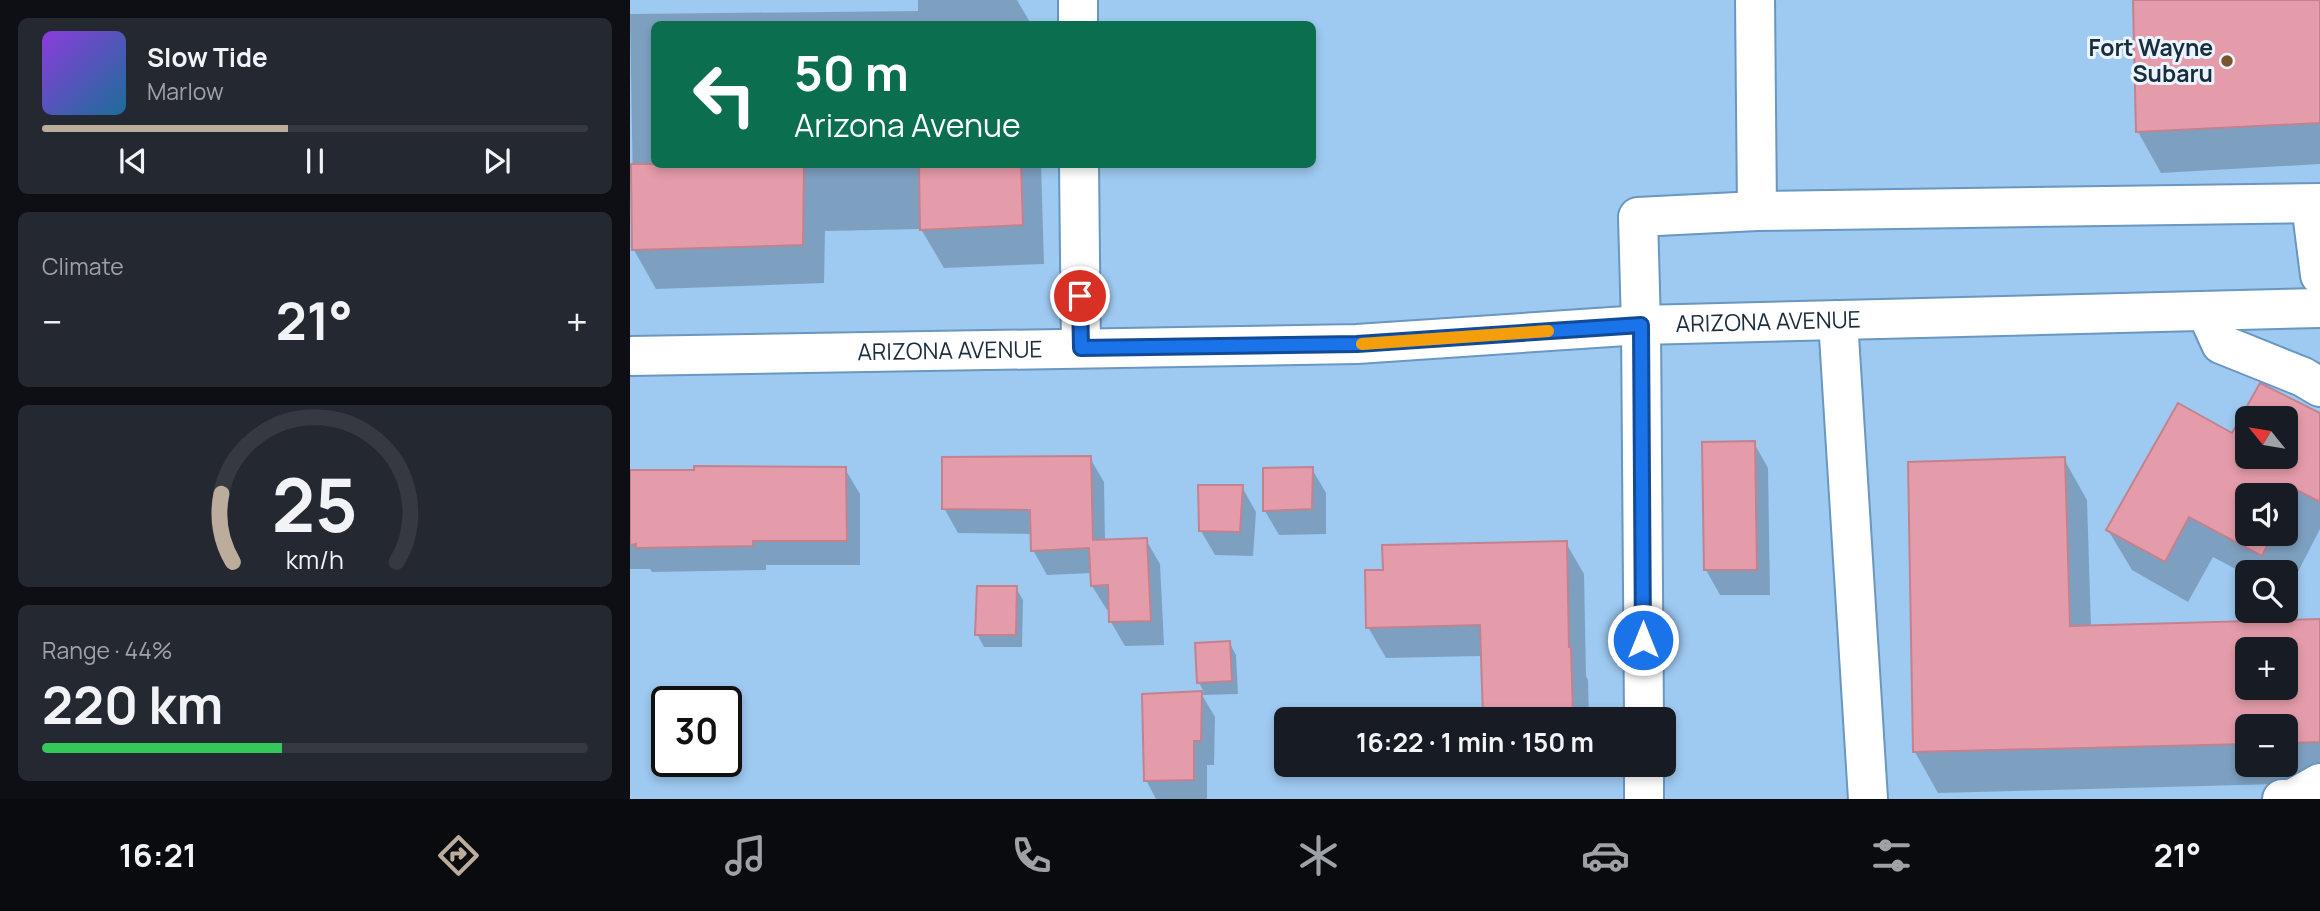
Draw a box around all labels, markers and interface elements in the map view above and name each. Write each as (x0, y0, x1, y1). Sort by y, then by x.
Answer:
place label: Fort Wayne Subaru (2088, 31, 2213, 89)
text: Slow Tide (147, 39, 268, 75)
text: 50 m (794, 39, 909, 106)
icon: left (679, 49, 770, 140)
marker: Fort Wayne Subaru (2219, 53, 2235, 69)
text: Marlow (147, 75, 224, 107)
text: Arizona Avenue (794, 103, 1021, 147)
icon: previous (114, 142, 152, 180)
icon: pause (296, 142, 334, 180)
icon: next (478, 142, 516, 180)
text: Climate (42, 250, 124, 282)
pin (1050, 266, 1110, 326)
icon: arrive (1061, 277, 1099, 315)
text: 21° (276, 285, 353, 356)
text: − (42, 295, 63, 347)
text: + (566, 295, 588, 347)
street label: ARIZONA AVENUE (1675, 303, 1861, 339)
street label: ARIZONA AVENUE (857, 332, 1043, 367)
north arrow (2235, 406, 2298, 469)
map controls (2235, 406, 2298, 777)
text: 25 (272, 455, 358, 555)
button: sound (2235, 483, 2298, 546)
text: km/h (286, 542, 344, 577)
button: search (2235, 560, 2298, 623)
position arrow (1606, 603, 1680, 677)
text: Range · 44% (42, 634, 173, 666)
button: + (2235, 637, 2298, 700)
text: 220 km (42, 669, 223, 740)
speed limit sign: 30 (651, 686, 742, 777)
button: − (2235, 714, 2298, 777)
text: 16:22 · 1 min · 150 m (1356, 724, 1594, 760)
icon: directions (434, 831, 483, 880)
icon: music (721, 831, 770, 880)
icon: phone (1007, 831, 1056, 880)
icon: climate (1294, 831, 1343, 880)
icon: car (1581, 831, 1630, 880)
icon: filters (1867, 831, 1916, 880)
text: 16:21 (119, 833, 197, 877)
text: 21° (2154, 833, 2201, 877)

